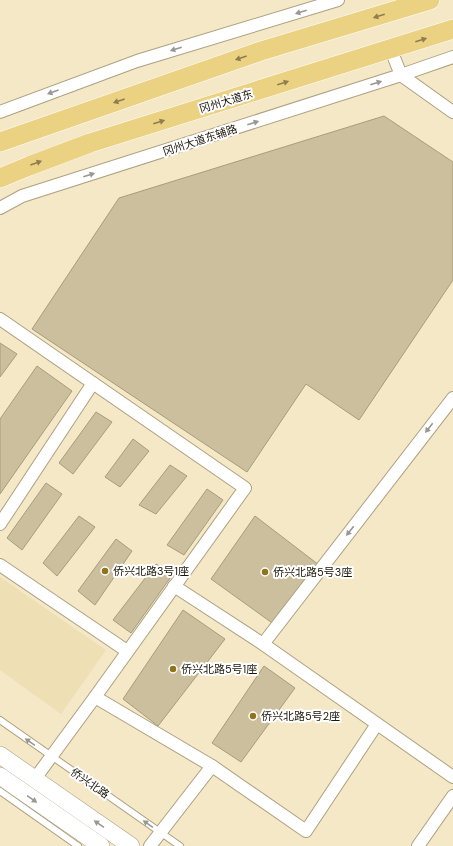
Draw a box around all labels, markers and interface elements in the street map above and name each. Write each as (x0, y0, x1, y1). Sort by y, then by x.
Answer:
one-way arrow (294, 9, 306, 15)
one-way arrow (373, 13, 385, 19)
one-way arrow (415, 37, 427, 43)
one-way arrow (170, 46, 182, 52)
one-way arrow (235, 55, 247, 61)
one-way arrow (278, 80, 290, 86)
one-way arrow (371, 80, 383, 86)
street label: 冈州大道东 (198, 86, 254, 116)
one-way arrow (47, 90, 59, 96)
one-way arrow (112, 98, 124, 104)
one-way arrow (153, 119, 165, 125)
one-way arrow (247, 120, 259, 126)
street label: 冈州大道东辅路 (161, 121, 239, 159)
one-way arrow (30, 160, 42, 166)
one-way arrow (83, 172, 95, 178)
one-way arrow (425, 423, 433, 434)
one-way arrow (345, 526, 354, 537)
place label: 侨兴北路3号1座 (113, 564, 189, 578)
place label: 侨兴北路5号3座 (273, 565, 352, 579)
marker: 侨兴北路3号1座 (100, 566, 110, 576)
marker: 侨兴北路5号3座 (260, 567, 270, 577)
place label: 侨兴北路5号1座 (181, 662, 257, 676)
marker: 侨兴北路5号1座 (168, 664, 178, 674)
place label: 侨兴北路5号2座 (261, 709, 340, 723)
marker: 侨兴北路5号2座 (248, 711, 258, 721)
one-way arrow (25, 738, 35, 746)
street label: 侨兴北路 (68, 765, 112, 801)
one-way arrow (27, 795, 37, 803)
one-way arrow (93, 820, 104, 828)
one-way arrow (143, 820, 153, 828)

